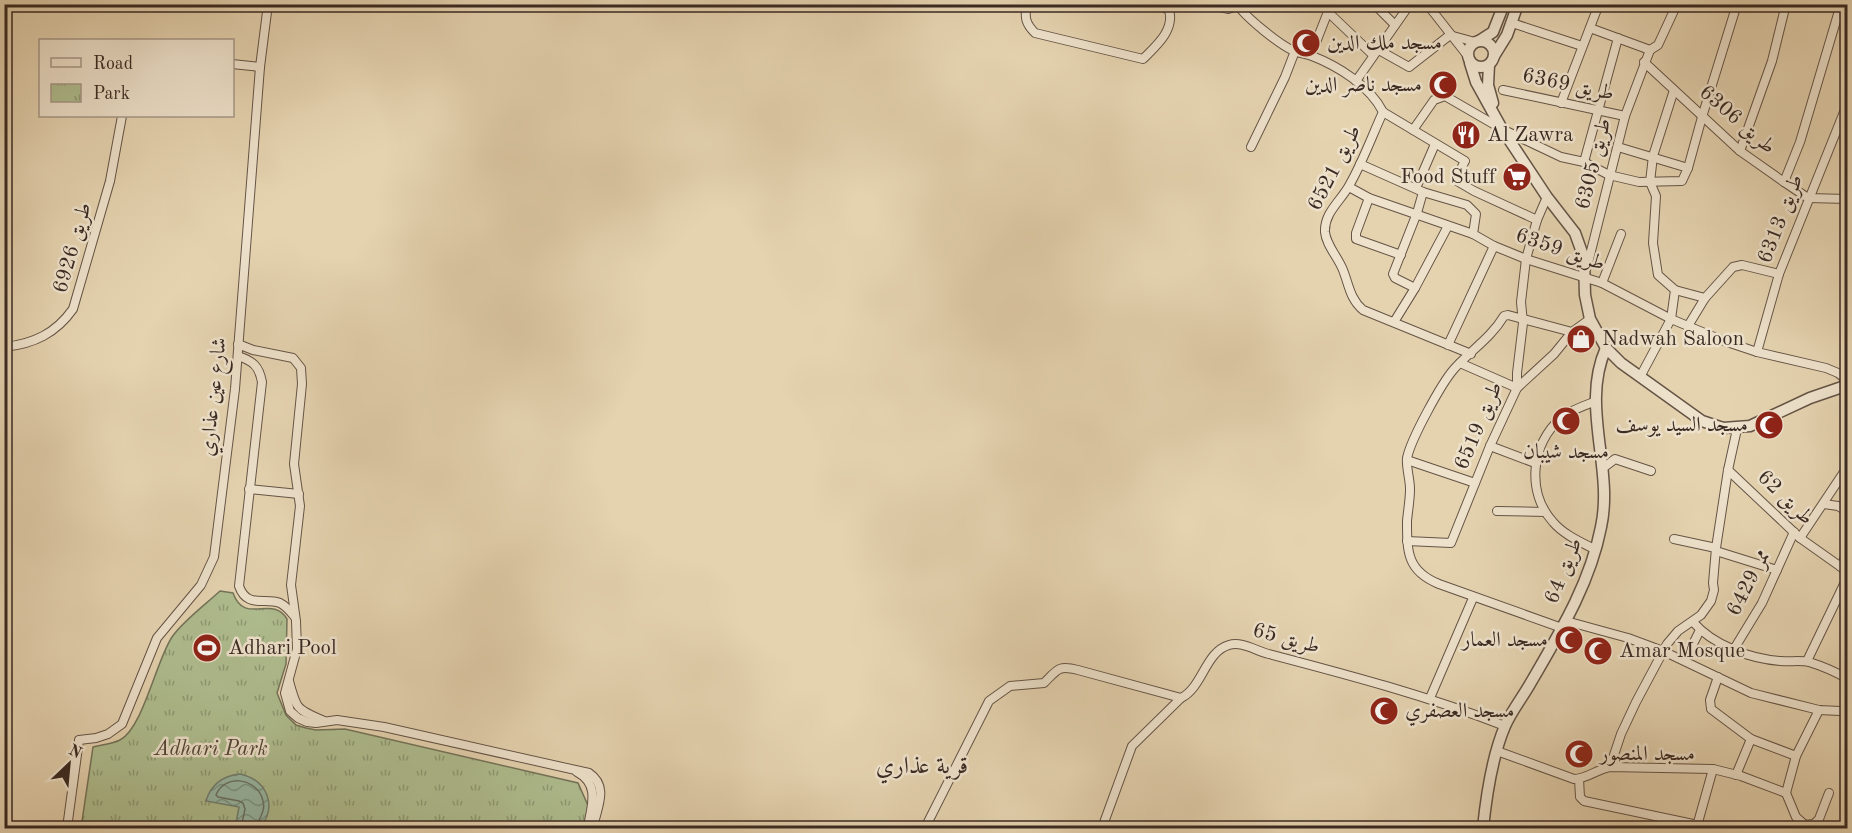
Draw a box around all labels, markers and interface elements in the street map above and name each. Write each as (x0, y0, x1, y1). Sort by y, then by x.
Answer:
mosque icon: مسجد ملك الدين (1290, 27, 1322, 59)
place label: مسجد ملك الدين (1327, 33, 1442, 54)
legend (39, 39, 234, 117)
text: Road (93, 55, 133, 73)
street label: طريق 6369 (1520, 65, 1616, 106)
mosque icon: مسجد ناصر الدين (1427, 69, 1459, 101)
place label: مسجد ناصر الدين (1305, 75, 1422, 98)
street label: طريق 6306 (1694, 82, 1779, 159)
text: Park (93, 85, 130, 103)
street label: طريق 6305 (1573, 116, 1616, 212)
restaurant icon: Al Zawra (1450, 119, 1482, 151)
street label: طريق 6521 (1305, 122, 1366, 215)
place label: Al Zawra (1487, 125, 1573, 146)
supermarket icon: Food Stuff (1501, 161, 1533, 193)
place label: Food Stuff (1400, 167, 1497, 188)
street label: طريق 6313 (1755, 172, 1808, 267)
street label: طريق 6926 (50, 200, 97, 296)
street label: طريق 6359 (1512, 225, 1607, 276)
shop icon: Nadwah Saloon (1565, 323, 1597, 355)
place label: Nadwah Saloon (1602, 329, 1744, 350)
street label: شارع عين عذاري (197, 337, 237, 458)
street label: طريق 6519 (1451, 379, 1508, 473)
mosque icon: مسجد شيبان (1550, 405, 1582, 437)
mosque icon: مسجد السيد يوسف (1753, 409, 1785, 441)
place label: مسجد السيد يوسف (1616, 415, 1748, 437)
place label: مسجد شيبان (1523, 442, 1609, 464)
street label: طريق 62 (1752, 467, 1817, 530)
street label: طريق 64 (1541, 535, 1588, 607)
street label: ممر 6429 (1723, 546, 1775, 620)
street label: طريق 65 (1250, 620, 1322, 659)
mosque icon: مسجد العمار (1553, 624, 1585, 656)
place label: مسجد العمار (1460, 630, 1548, 651)
sports icon: Adhari Pool (191, 632, 223, 664)
mosque icon: Amar Mosque (1582, 635, 1614, 667)
place label: Adhari Pool (228, 638, 337, 659)
place label: Amar Mosque (1619, 641, 1745, 662)
mosque icon: مسجد العصفري (1368, 695, 1400, 727)
place label: مسجد العصفري (1405, 701, 1514, 726)
north arrow (39, 734, 99, 794)
mosque icon: مسجد المنصور (1563, 738, 1595, 770)
park label: Adhari Park (153, 739, 268, 760)
text: N (66, 742, 84, 763)
place label: مسجد المنصور (1598, 744, 1695, 766)
district label: قرية عذاري (876, 755, 968, 784)

